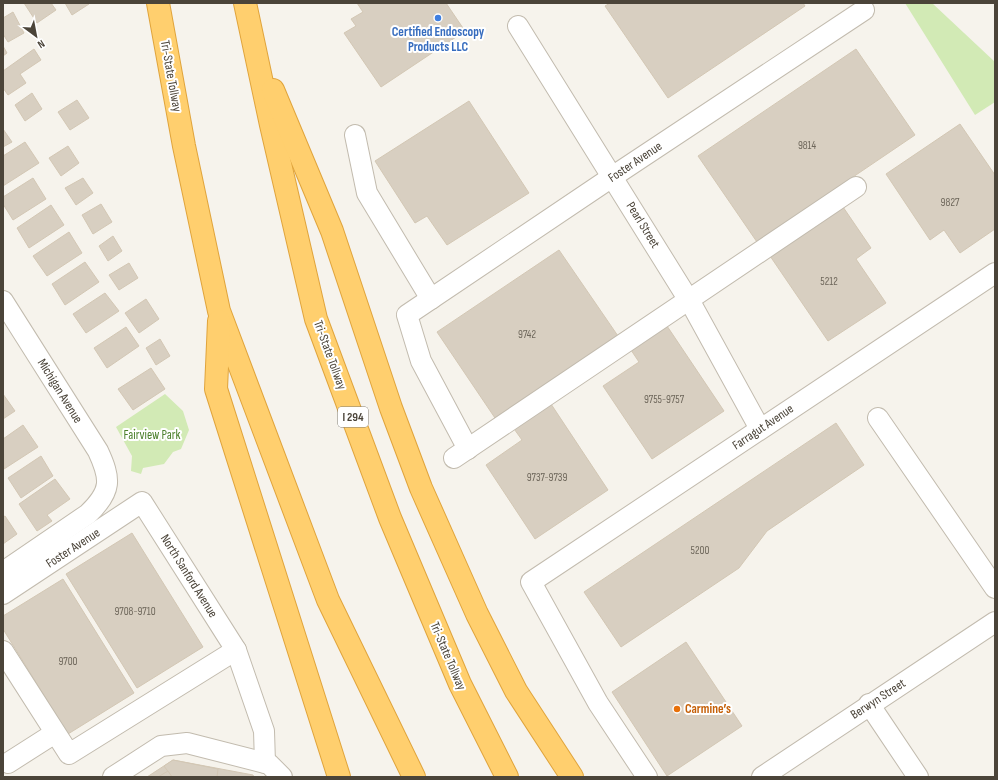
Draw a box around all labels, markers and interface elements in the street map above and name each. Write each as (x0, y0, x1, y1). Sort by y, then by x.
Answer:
marker: Certified Endoscopy Products LLC (433, 13, 443, 23)
north arrow (16, 16, 56, 56)
place label: Certified Endoscopy Products LLC (392, 24, 485, 55)
text: N (35, 37, 47, 51)
street label: Tri-State Tollway (157, 39, 185, 113)
street label: Foster Avenue (605, 138, 665, 186)
house number: 9814 (798, 139, 816, 152)
house number: 9827 (941, 196, 960, 209)
street label: Pearl Street (623, 199, 663, 251)
house number: 5212 (820, 275, 838, 288)
street label: Tri-State Tollway (310, 318, 350, 392)
house number: 9742 (518, 328, 536, 341)
street label: Michigan Avenue (34, 356, 86, 426)
house number: 9755-9757 (644, 393, 685, 406)
street label: Farragut Avenue (729, 401, 797, 453)
road number: I 294 (338, 407, 368, 427)
park label: Fairview Park (124, 427, 181, 443)
house number: 9737-9739 (527, 471, 567, 484)
street label: Foster Avenue (43, 525, 103, 571)
street label: North Sanford Avenue (157, 531, 221, 621)
house number: 5200 (691, 544, 709, 557)
house number: 9708-9710 (114, 605, 156, 618)
street label: Tri-State Tollway (426, 620, 470, 692)
house number: 9700 (58, 655, 78, 668)
street label: Berwyn Street (848, 675, 909, 723)
place label: Carmine’s (685, 701, 731, 717)
marker: Carmine’s (672, 704, 682, 714)

